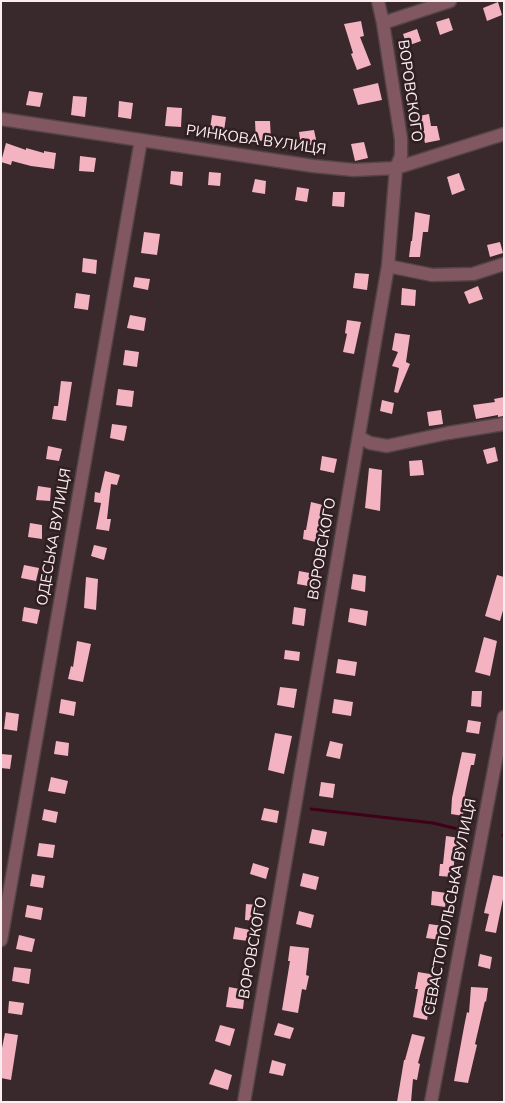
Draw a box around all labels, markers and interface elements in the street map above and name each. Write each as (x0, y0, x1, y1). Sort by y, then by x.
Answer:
street label: ВОРОВСКОГО (393, 39, 425, 143)
street label: РИНКОВА ВУЛИЦЯ (185, 122, 327, 160)
street label: ОДЕСЬКА ВУЛИЦЯ (34, 467, 76, 607)
street label: ВОРОВСКОГО (305, 497, 341, 601)
street label: СЕВАСТОПОЛЬСЬКА ВУЛИЦЯ (421, 797, 481, 1017)
street label: ВОРОВСКОГО (236, 896, 272, 1000)

